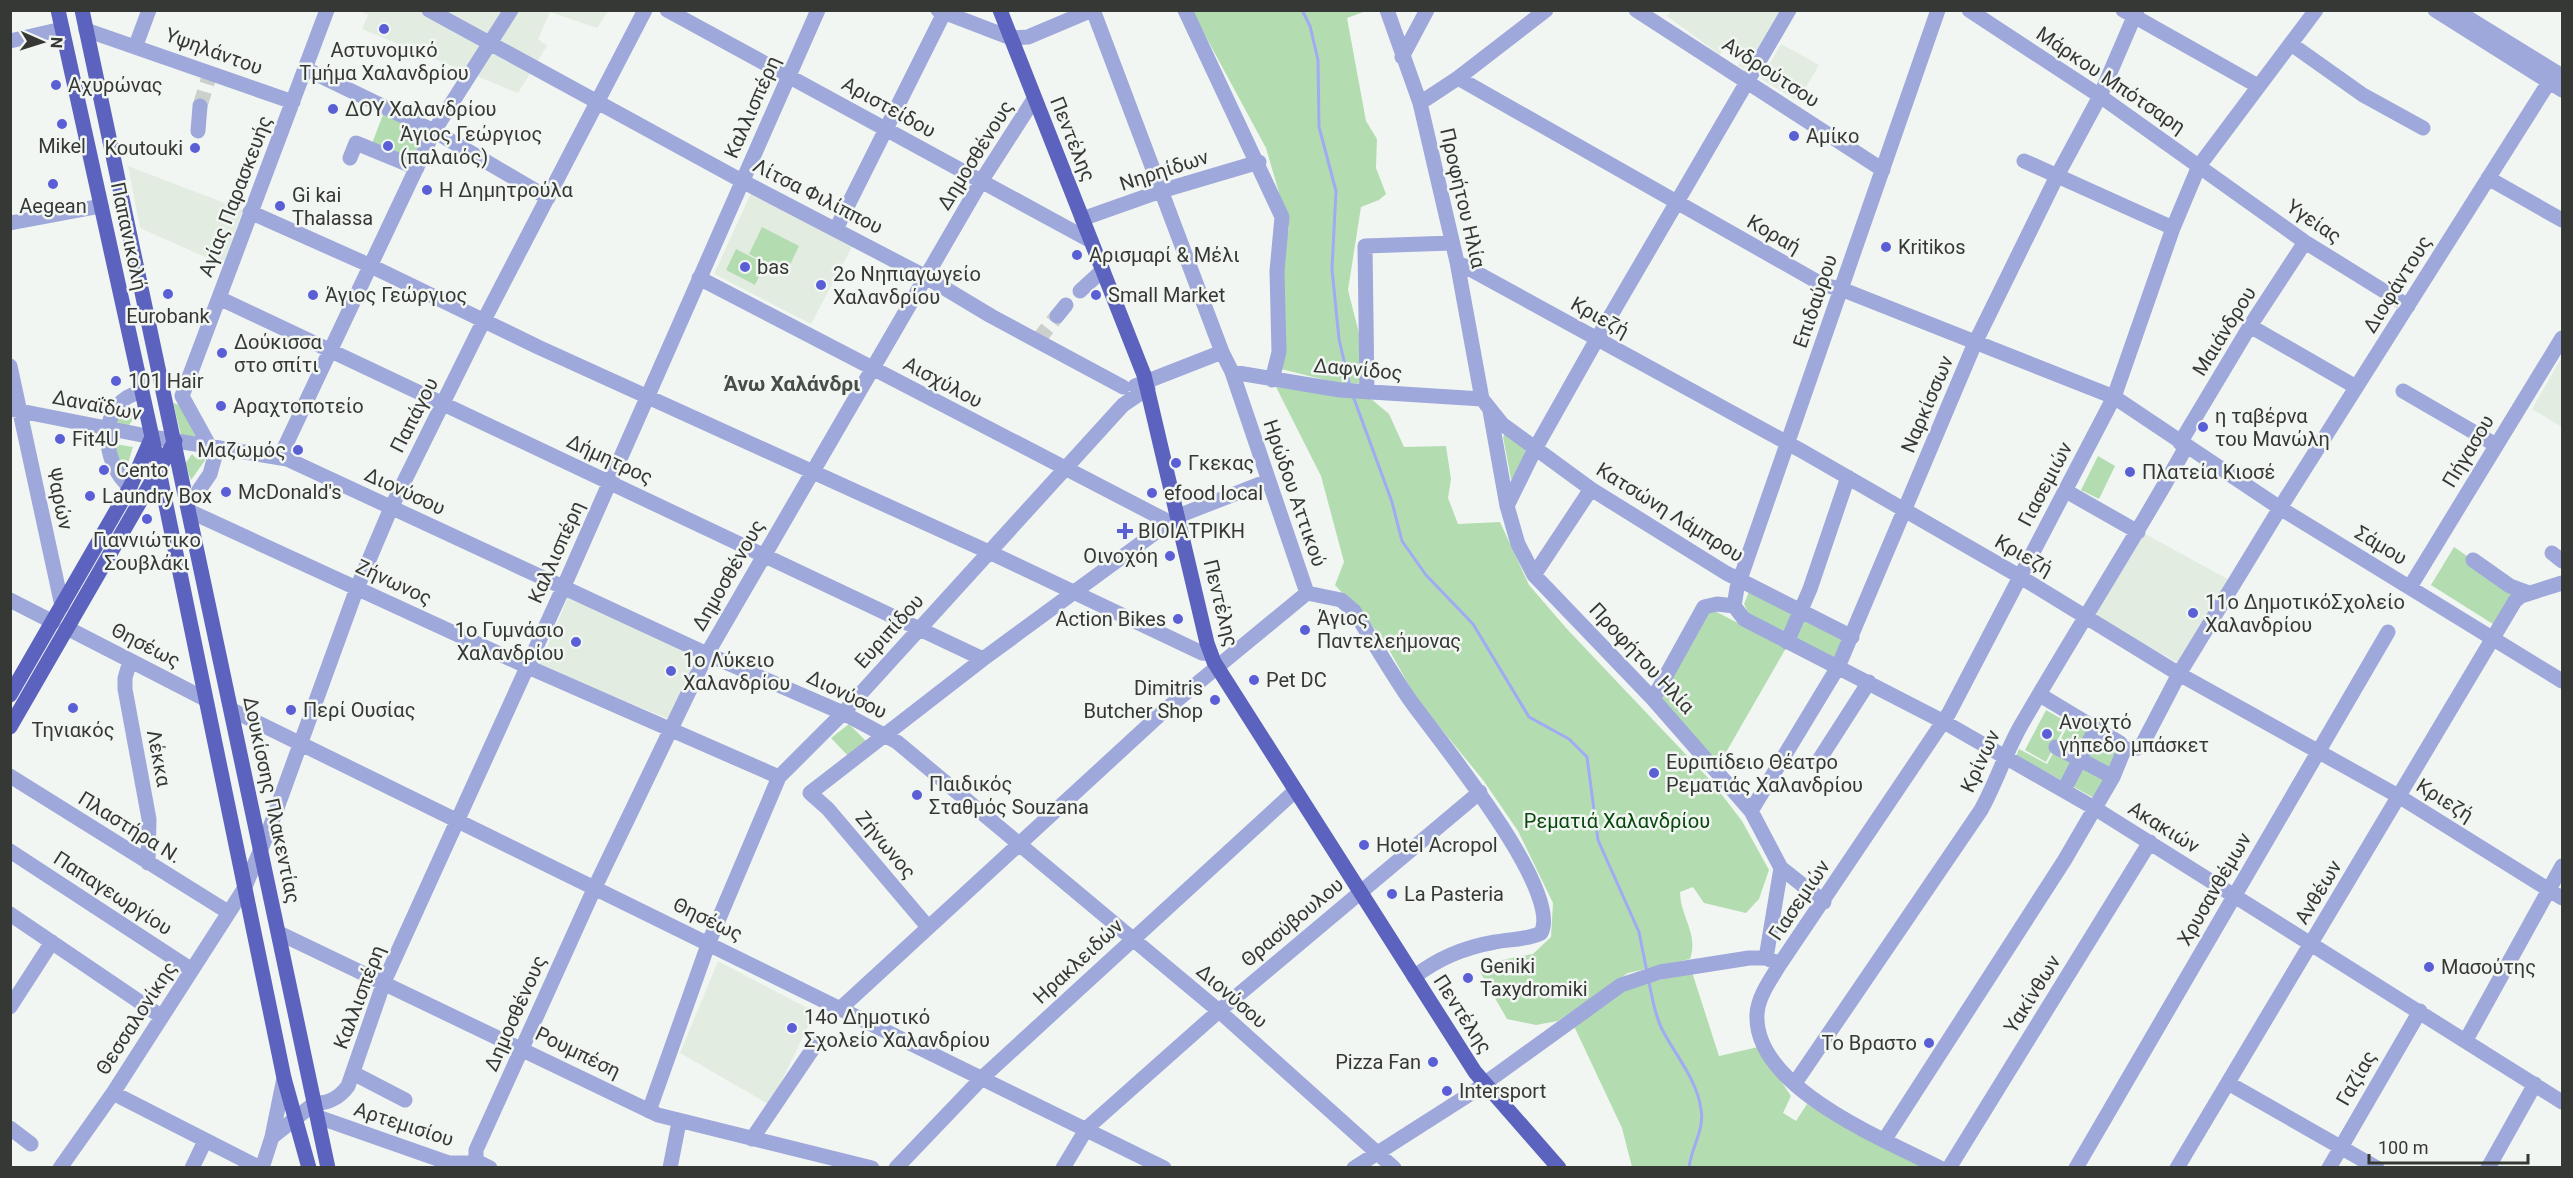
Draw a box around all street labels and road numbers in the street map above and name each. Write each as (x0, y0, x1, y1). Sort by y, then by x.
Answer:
street label: Μάρκου Μπότσαρη (2032, 21, 2190, 139)
street label: Υψηλάντου (162, 22, 266, 80)
street label: Ανδρούτσου (1718, 32, 1824, 112)
street label: Καλλισπέρη (719, 52, 785, 162)
street label: Αριστείδου (838, 71, 940, 143)
street label: Πεντέλης (1045, 93, 1101, 185)
street label: Δημοσθένους (932, 96, 1018, 214)
street label: Αγίας Παρασκευής (193, 112, 277, 280)
street label: Προφήτου Ηλία (1435, 126, 1491, 271)
street label: Νηρηίδων (1116, 144, 1212, 196)
street label: Λίτσα Φιλίππου (749, 153, 887, 239)
street label: Παπανικολή (106, 180, 152, 292)
street label: Υγείας (2282, 194, 2346, 248)
street label: Κοραή (1743, 209, 1805, 259)
street label: Διοφάντους (2358, 231, 2436, 337)
street label: Επιδαύρου (1788, 251, 1842, 351)
street label: Μαιάνδρου (2187, 282, 2261, 380)
street label: Κριεζή (1567, 291, 1633, 343)
street label: Αισχύλου (899, 351, 987, 413)
street label: Ναρκίσσων (1896, 352, 1958, 456)
street label: Δαφνίδος (1313, 353, 1403, 385)
street label: Παπάγου (385, 373, 443, 457)
street label: Δαναΐδων (50, 385, 144, 425)
street label: Πήγασου (2437, 410, 2499, 492)
street label: Ηρώδου Αττικού (1259, 416, 1331, 570)
street label: Δήμητρος (563, 429, 657, 489)
street label: Γιασεμιών (2013, 437, 2077, 530)
street label: Κατσώνη Λάμπρου (1592, 457, 1748, 567)
street label: Διονύσου (361, 462, 449, 520)
street label: Ψαρών (42, 466, 78, 532)
street label: Καλλισπέρη (523, 497, 589, 607)
street label: Δημοσθένους (687, 515, 769, 635)
street label: Σάμου (2351, 520, 2411, 570)
street label: Κριεζή (1991, 529, 2057, 581)
street label: Ζήνωνος (352, 554, 436, 610)
street label: Πεντέλης (1199, 557, 1243, 649)
street label: Ευριπίδου (849, 589, 929, 673)
street label: Προφήτου Ηλία (1584, 597, 1700, 719)
street label: Θησέως (107, 617, 185, 673)
street label: Διονύσου (803, 664, 891, 724)
street label: Δουκίσσης Πλακεντίας (238, 694, 306, 906)
street label: Κρίνων (1955, 726, 2005, 796)
street label: Λέκκα (142, 727, 176, 789)
street label: Κριεζή (2412, 773, 2478, 827)
street label: Πλαστήρα Ν. (74, 786, 186, 868)
street label: Ακακιών (2124, 796, 2204, 858)
street label: Ζήνωνος (851, 806, 921, 884)
street label: Χρυσανθέμων (2172, 828, 2256, 950)
street label: Παπαγεωργίου (49, 846, 177, 940)
street label: Γιασεμιών (1763, 855, 1835, 945)
street label: Ανθέων (2290, 855, 2347, 928)
street label: Θρασύβουλου (1236, 872, 1348, 972)
street label: Θησέως (669, 892, 747, 946)
street label: Ηρακλειδών (1028, 913, 1128, 1009)
street label: Καλλισπέρη (328, 942, 390, 1052)
street label: Υακίνθων (1999, 950, 2066, 1037)
street label: Δημοσθένους (479, 951, 551, 1075)
street label: Θεσσαλονίκης (90, 957, 182, 1079)
street label: Διονύσου (1192, 959, 1272, 1033)
street label: Πεντέλης (1429, 970, 1497, 1058)
street label: Ρουμπέση (532, 1021, 624, 1083)
street label: Γαζίας (2331, 1046, 2381, 1110)
street label: Αρτεμισίου (351, 1097, 457, 1151)

